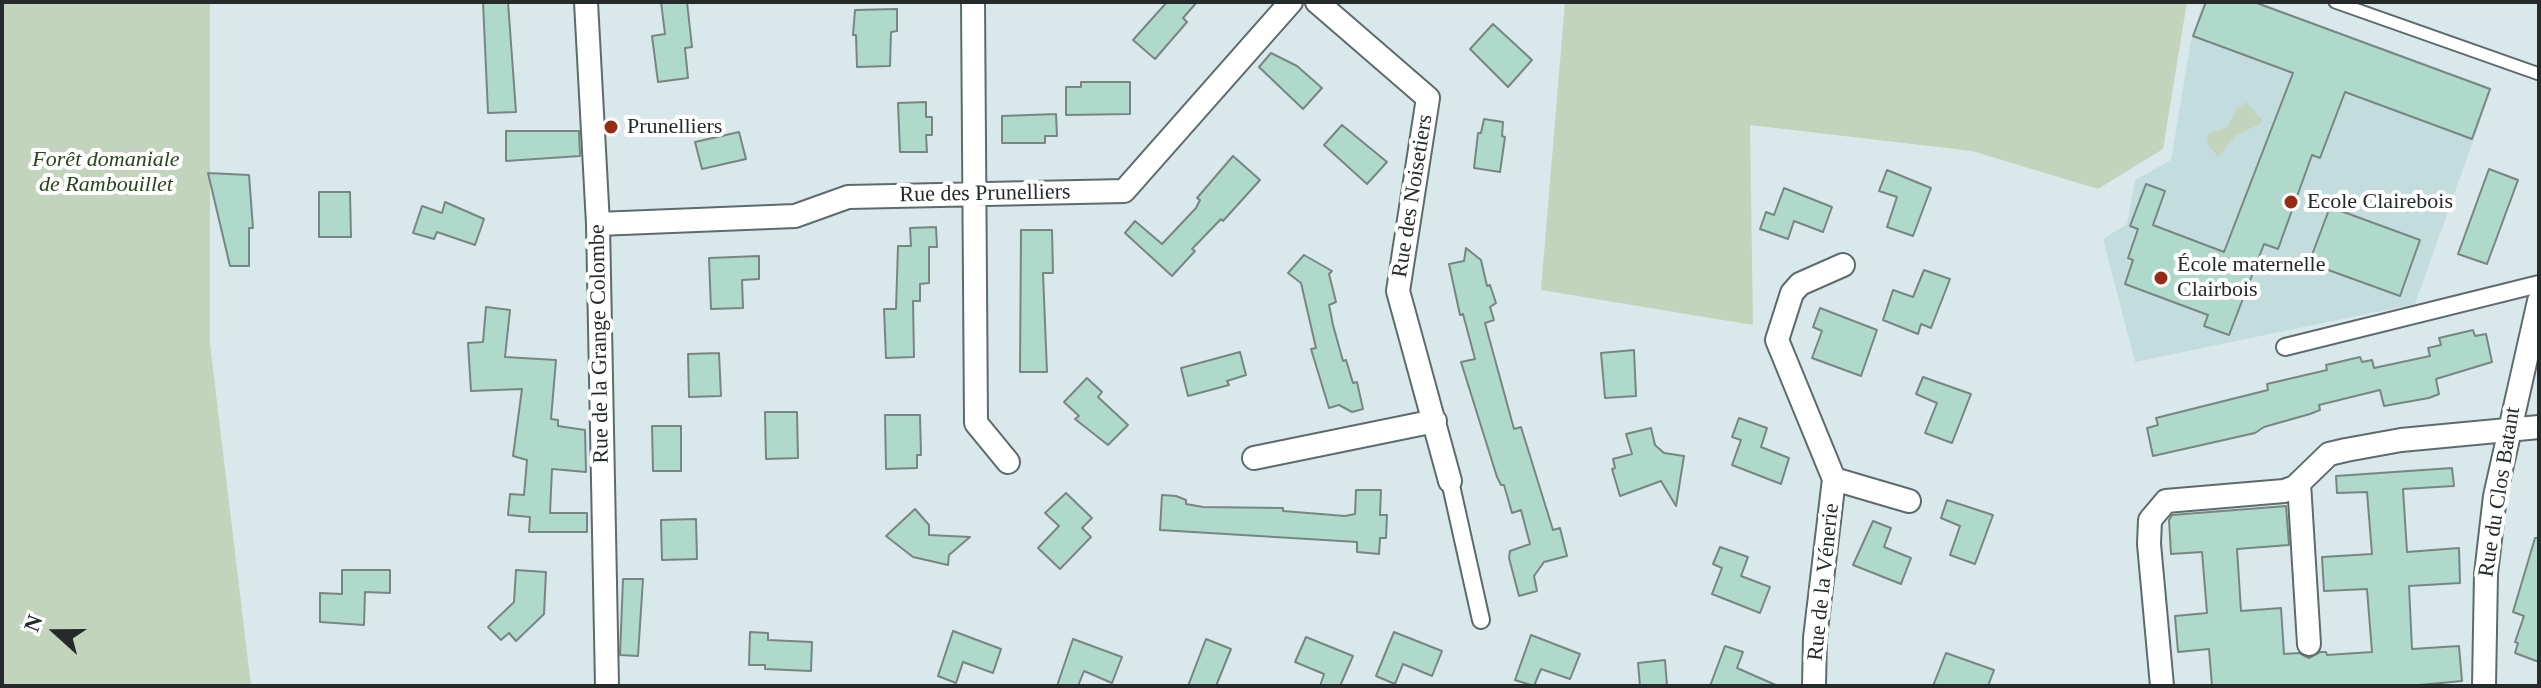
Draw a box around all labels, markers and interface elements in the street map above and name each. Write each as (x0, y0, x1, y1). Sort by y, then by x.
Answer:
street label: Rue des Noisetiers (1387, 112, 1439, 280)
place label: Prunelliers (627, 114, 722, 140)
marker: Prunelliers (602, 118, 620, 136)
park label: Forêt domaniale de Rambouillet (32, 147, 180, 198)
street label: Rue des Prunelliers (899, 179, 1071, 209)
place label: Ecole Clairebois (2307, 189, 2453, 215)
marker: Ecole Clairebois (2282, 193, 2300, 211)
street label: Rue de la Grange Colombe (585, 224, 615, 464)
place label: École maternelle Clairbois (2177, 252, 2325, 304)
marker: École maternelle Clairbois (2152, 269, 2170, 287)
street label: Rue du Clos Batant (2474, 405, 2526, 579)
street label: Rue de la Vénerie (1803, 502, 1845, 662)
north arrow (16, 592, 96, 672)
text: N (19, 611, 48, 635)

